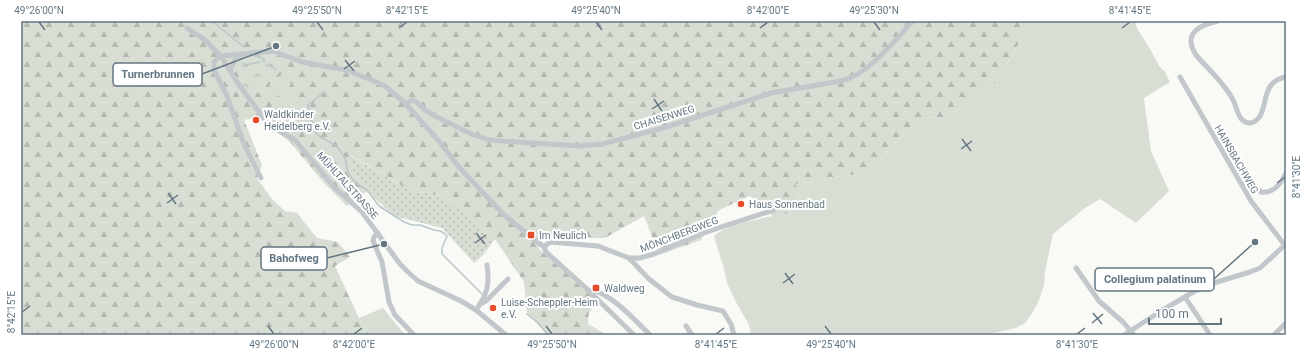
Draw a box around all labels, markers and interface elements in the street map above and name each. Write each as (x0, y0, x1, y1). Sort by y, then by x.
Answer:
text: 49°26'00"N (14, 5, 64, 16)
text: 49°25'50"N (292, 5, 342, 16)
text: 8°42'15"E (386, 5, 429, 16)
text: 49°25'40"N (571, 5, 621, 16)
text: 8°42'00"E (747, 5, 790, 16)
text: 49°25'30"N (849, 5, 899, 16)
text: 8°41'45"E (1109, 5, 1152, 16)
callout: Turnerbrunnen (113, 63, 202, 86)
text: Turnerbrunnen (121, 68, 195, 81)
street label: CHAISENWEG (632, 103, 696, 132)
place label: Waldkinder Heidelberg e.V. (264, 109, 330, 132)
marker: Waldkinder Heidelberg e.V. (251, 115, 261, 125)
street label: HAINSBACHWEG (1212, 123, 1261, 196)
street label: MÜHLTALSTRASSE (315, 149, 381, 221)
text: 8°41'30"E (1291, 155, 1302, 198)
marker: Haus Sonnenbad (736, 199, 746, 209)
place label: Haus Sonnenbad (749, 199, 825, 210)
street label: MÖNCHBERGWEG (638, 214, 720, 254)
marker: Im Neulich (526, 230, 536, 240)
place label: Im Neulich (539, 230, 587, 241)
callout: Bahofweg (261, 247, 327, 270)
text: Bahofweg (269, 252, 319, 265)
callout: Collegium palatinum (1095, 268, 1214, 291)
text: Collegium palatinum (1104, 273, 1206, 286)
marker: Waldweg (591, 283, 601, 293)
place label: Waldweg (604, 283, 645, 294)
text: 8°42'15"E (6, 290, 17, 333)
place label: Luise-Scheppler-Heim e.V. (501, 297, 598, 320)
scale bar (1149, 300, 1221, 326)
marker: Luise-Scheppler-Heim e.V. (488, 303, 498, 313)
text: 100 m (1155, 307, 1189, 321)
text: 49°26'00"N (249, 339, 299, 350)
text: 8°42'00"E (333, 339, 376, 350)
text: 49°25'50"N (527, 339, 577, 350)
text: 8°41'45"E (695, 339, 738, 350)
text: 49°25'40"N (806, 339, 856, 350)
text: 8°41'30"E (1056, 339, 1099, 350)

